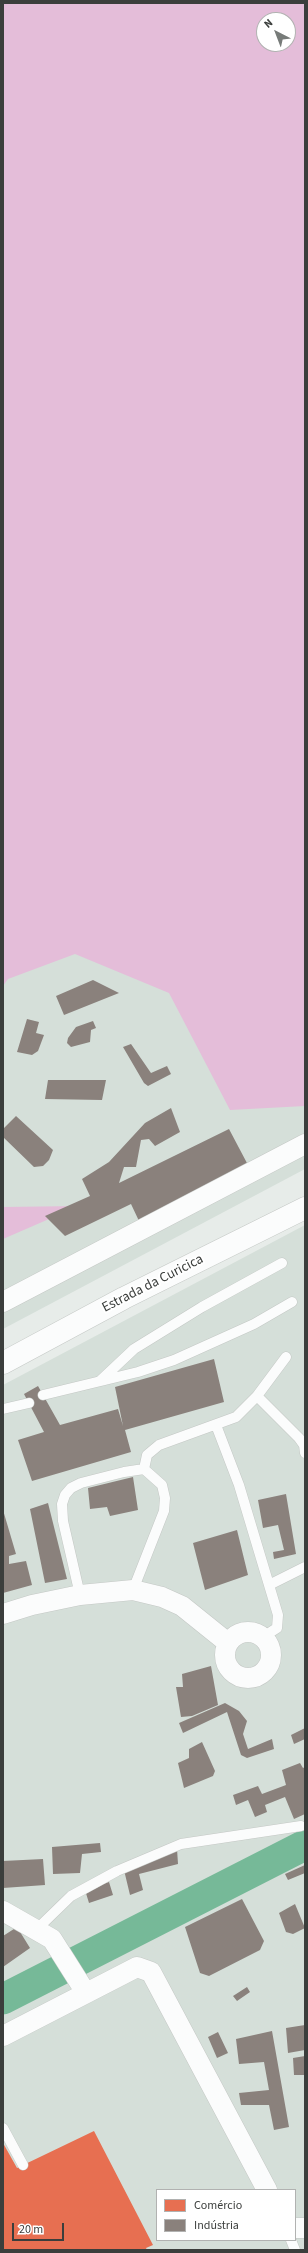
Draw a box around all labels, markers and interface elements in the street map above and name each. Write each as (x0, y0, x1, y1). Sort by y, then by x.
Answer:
north arrow (256, 12, 296, 52)
text: N (261, 15, 276, 31)
street label: Estrada da Curicica (100, 1251, 206, 1317)
legend (156, 2189, 296, 2241)
text: Comércio (194, 2197, 242, 2214)
scale bar (14, 2215, 66, 2241)
text: Indústria (194, 2217, 239, 2234)
text: 20 m (19, 2221, 43, 2238)

